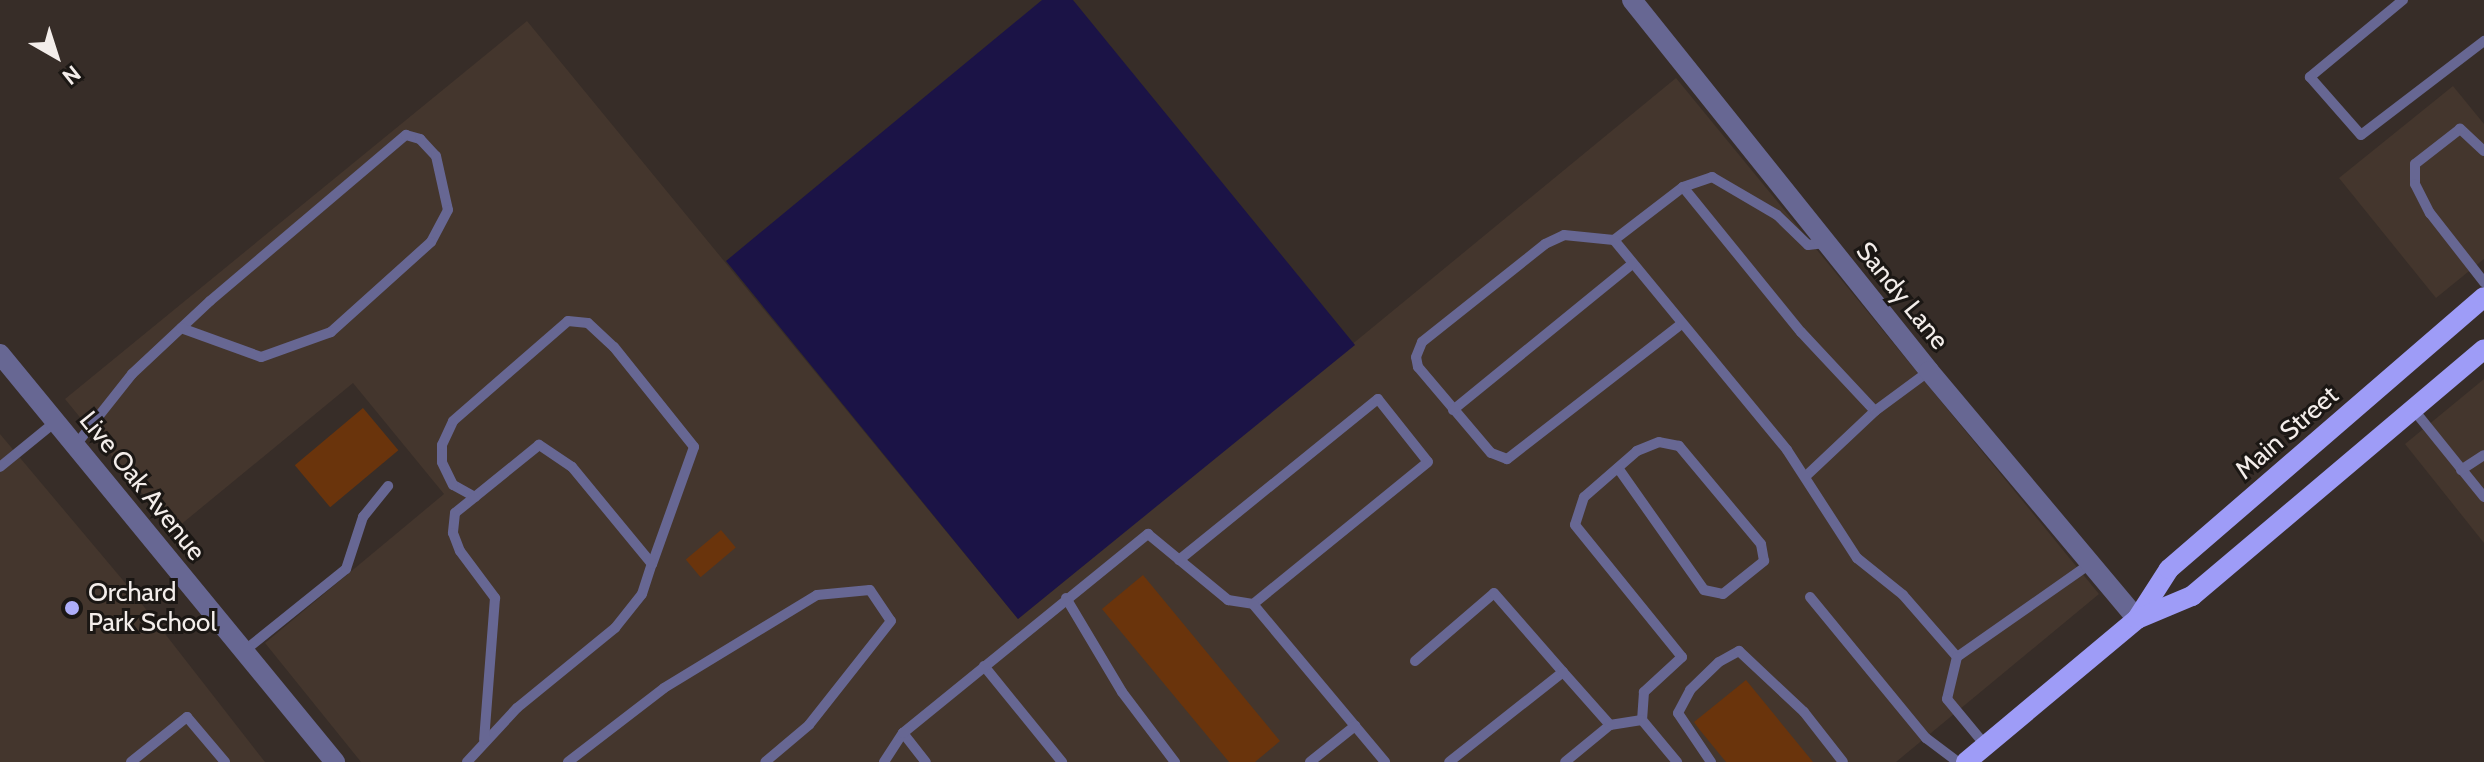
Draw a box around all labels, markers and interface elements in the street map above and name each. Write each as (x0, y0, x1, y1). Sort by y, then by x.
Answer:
north arrow (16, 16, 96, 96)
text: N (57, 60, 86, 90)
street label: Sandy Lane (1849, 236, 1955, 356)
street label: Main Street (2229, 380, 2345, 486)
street label: Live Oak Avenue (72, 405, 212, 567)
place label: Orchard Park School (88, 577, 217, 638)
marker: Orchard Park School (63, 599, 81, 617)

